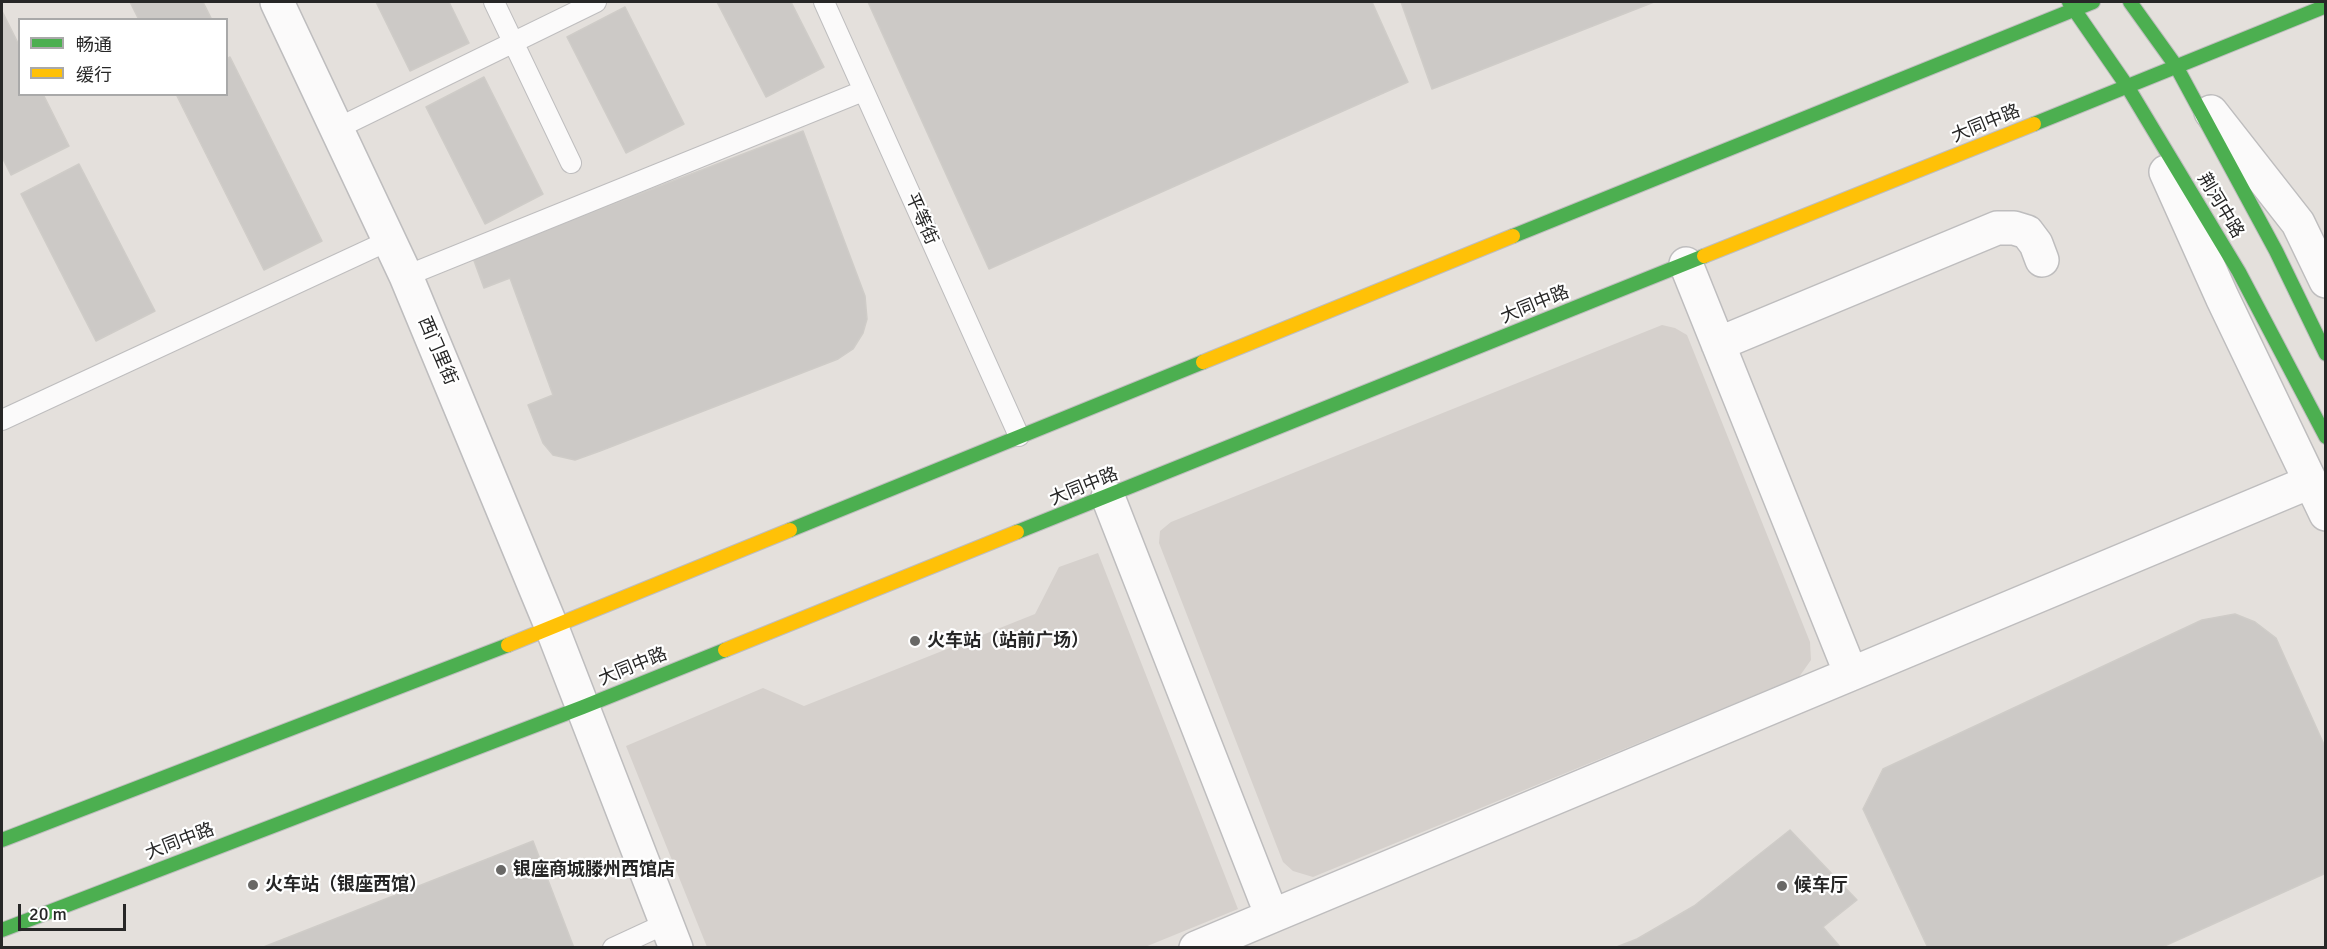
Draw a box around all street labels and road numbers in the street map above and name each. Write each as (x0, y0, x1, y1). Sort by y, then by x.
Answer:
street label: 大同中路 (1949, 101, 2023, 147)
street label: 荆河中路 (2192, 170, 2248, 242)
street label: 平等街 (900, 190, 942, 248)
street label: 大同中路 (1498, 282, 1572, 328)
street label: 西门里街 (413, 314, 461, 388)
street label: 大同中路 (1047, 464, 1121, 510)
street label: 大同中路 (596, 644, 670, 690)
street label: 大同中路 (143, 819, 217, 865)

